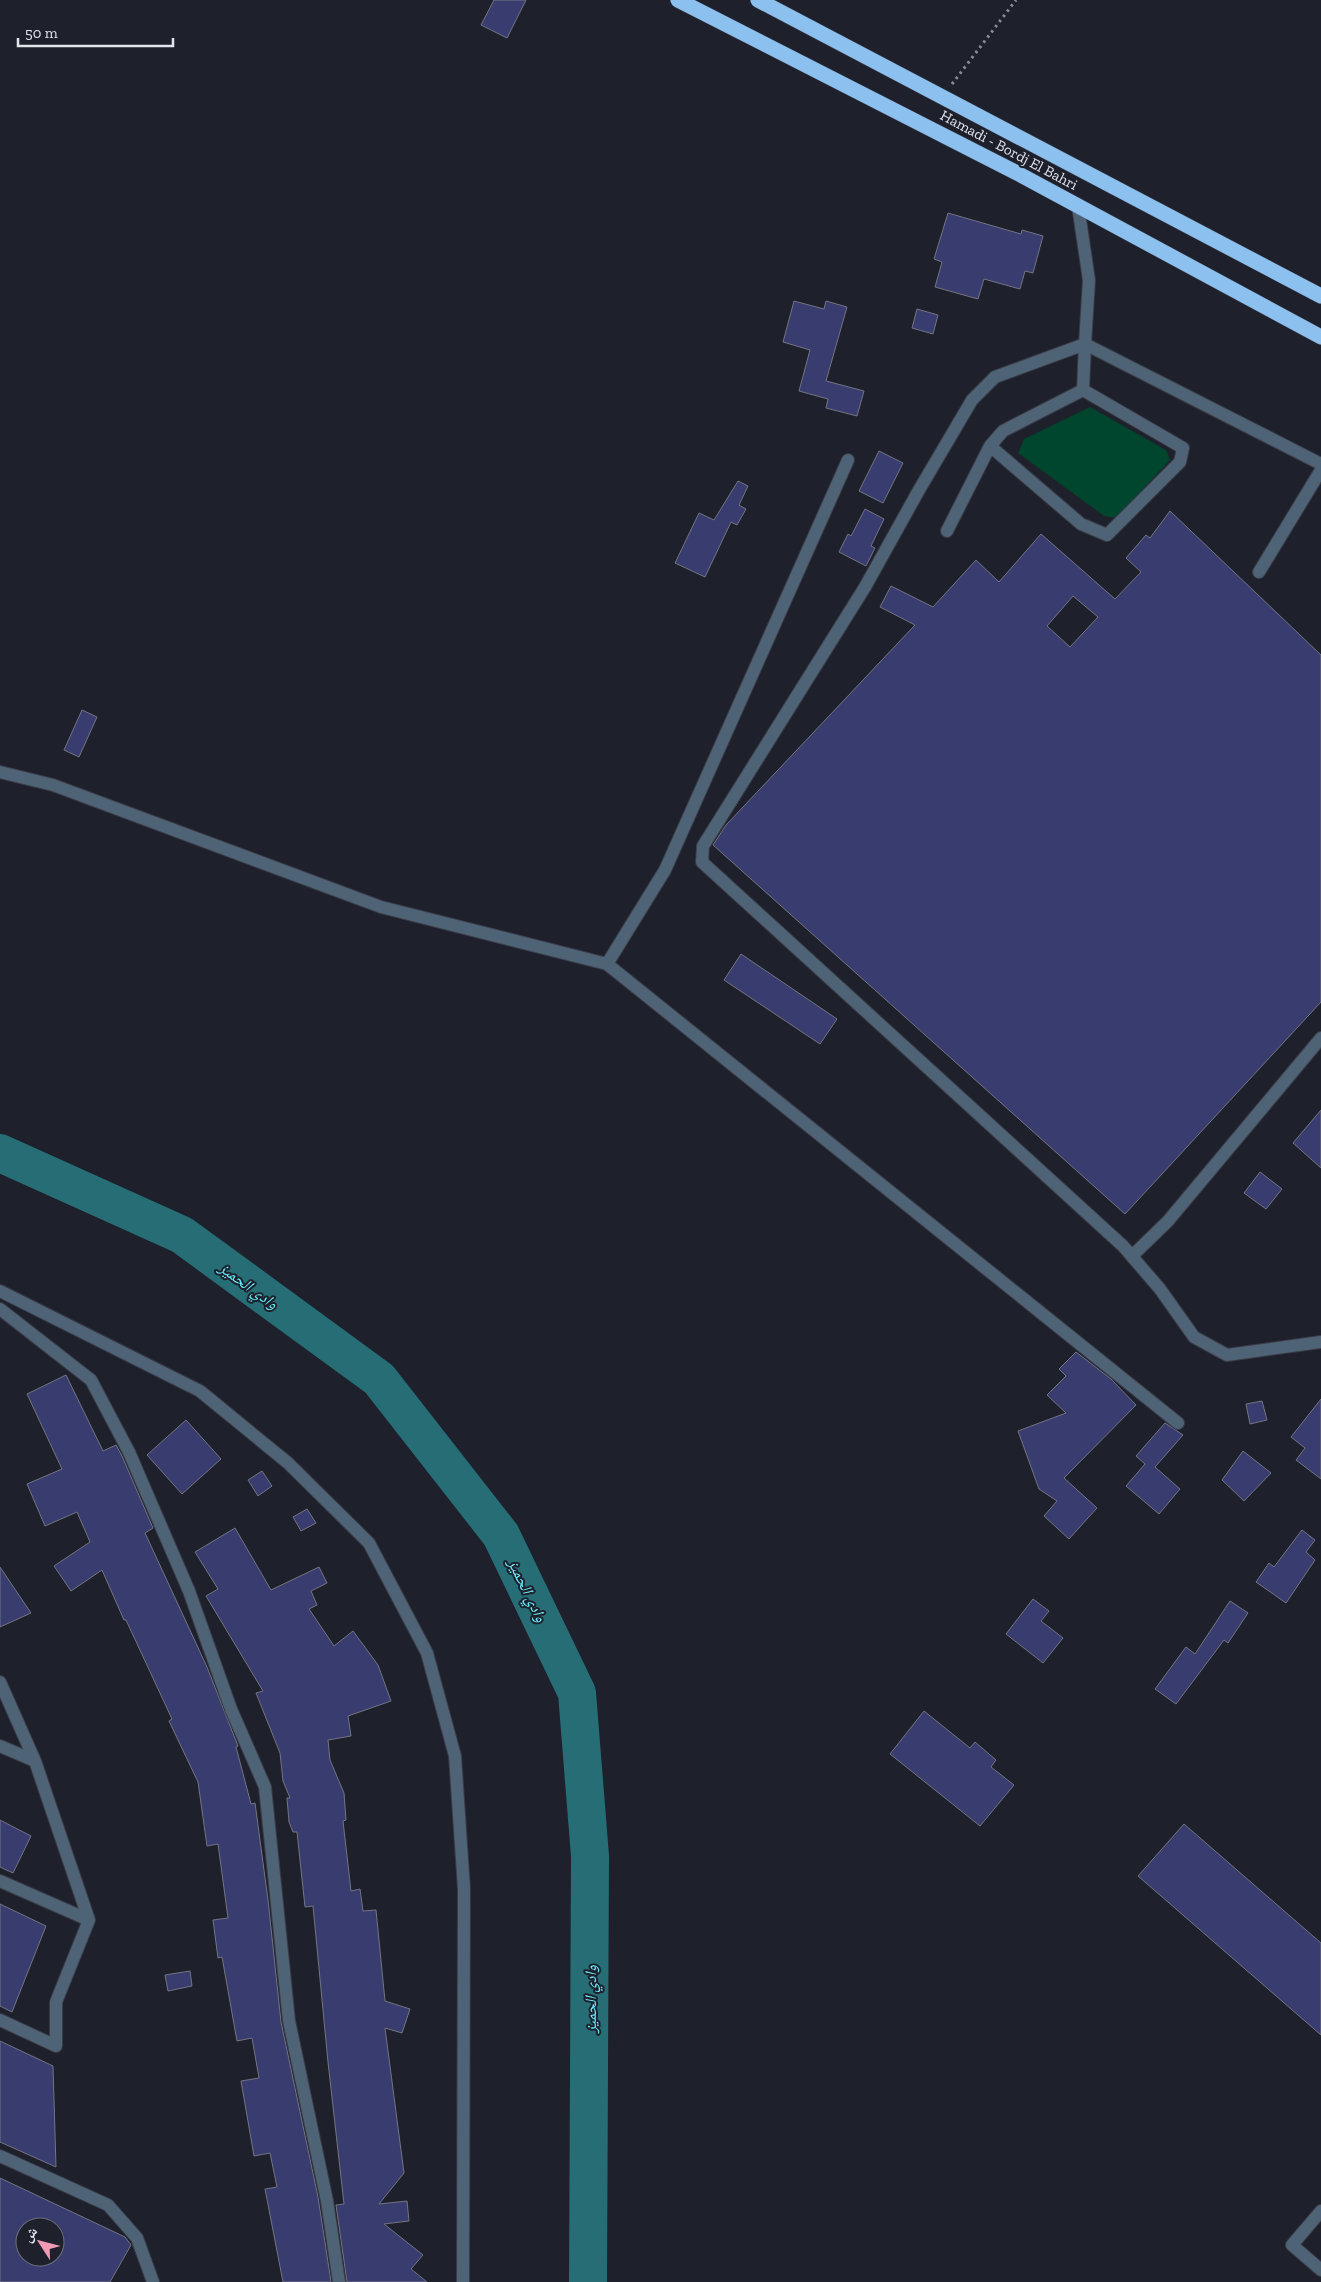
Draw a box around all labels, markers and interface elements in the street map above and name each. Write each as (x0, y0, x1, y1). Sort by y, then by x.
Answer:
scale bar (18, 15, 172, 47)
text: 50 m (25, 24, 58, 42)
street label: Hamadi - Bordj El Bahri (937, 106, 1081, 194)
water label: وادي الحميز (213, 1257, 282, 1316)
water label: وادي الحميز (501, 1555, 551, 1627)
water label: وادي الحميز (581, 1964, 603, 2034)
north arrow (15, 2217, 65, 2267)
text: ش (19, 2224, 41, 2246)

